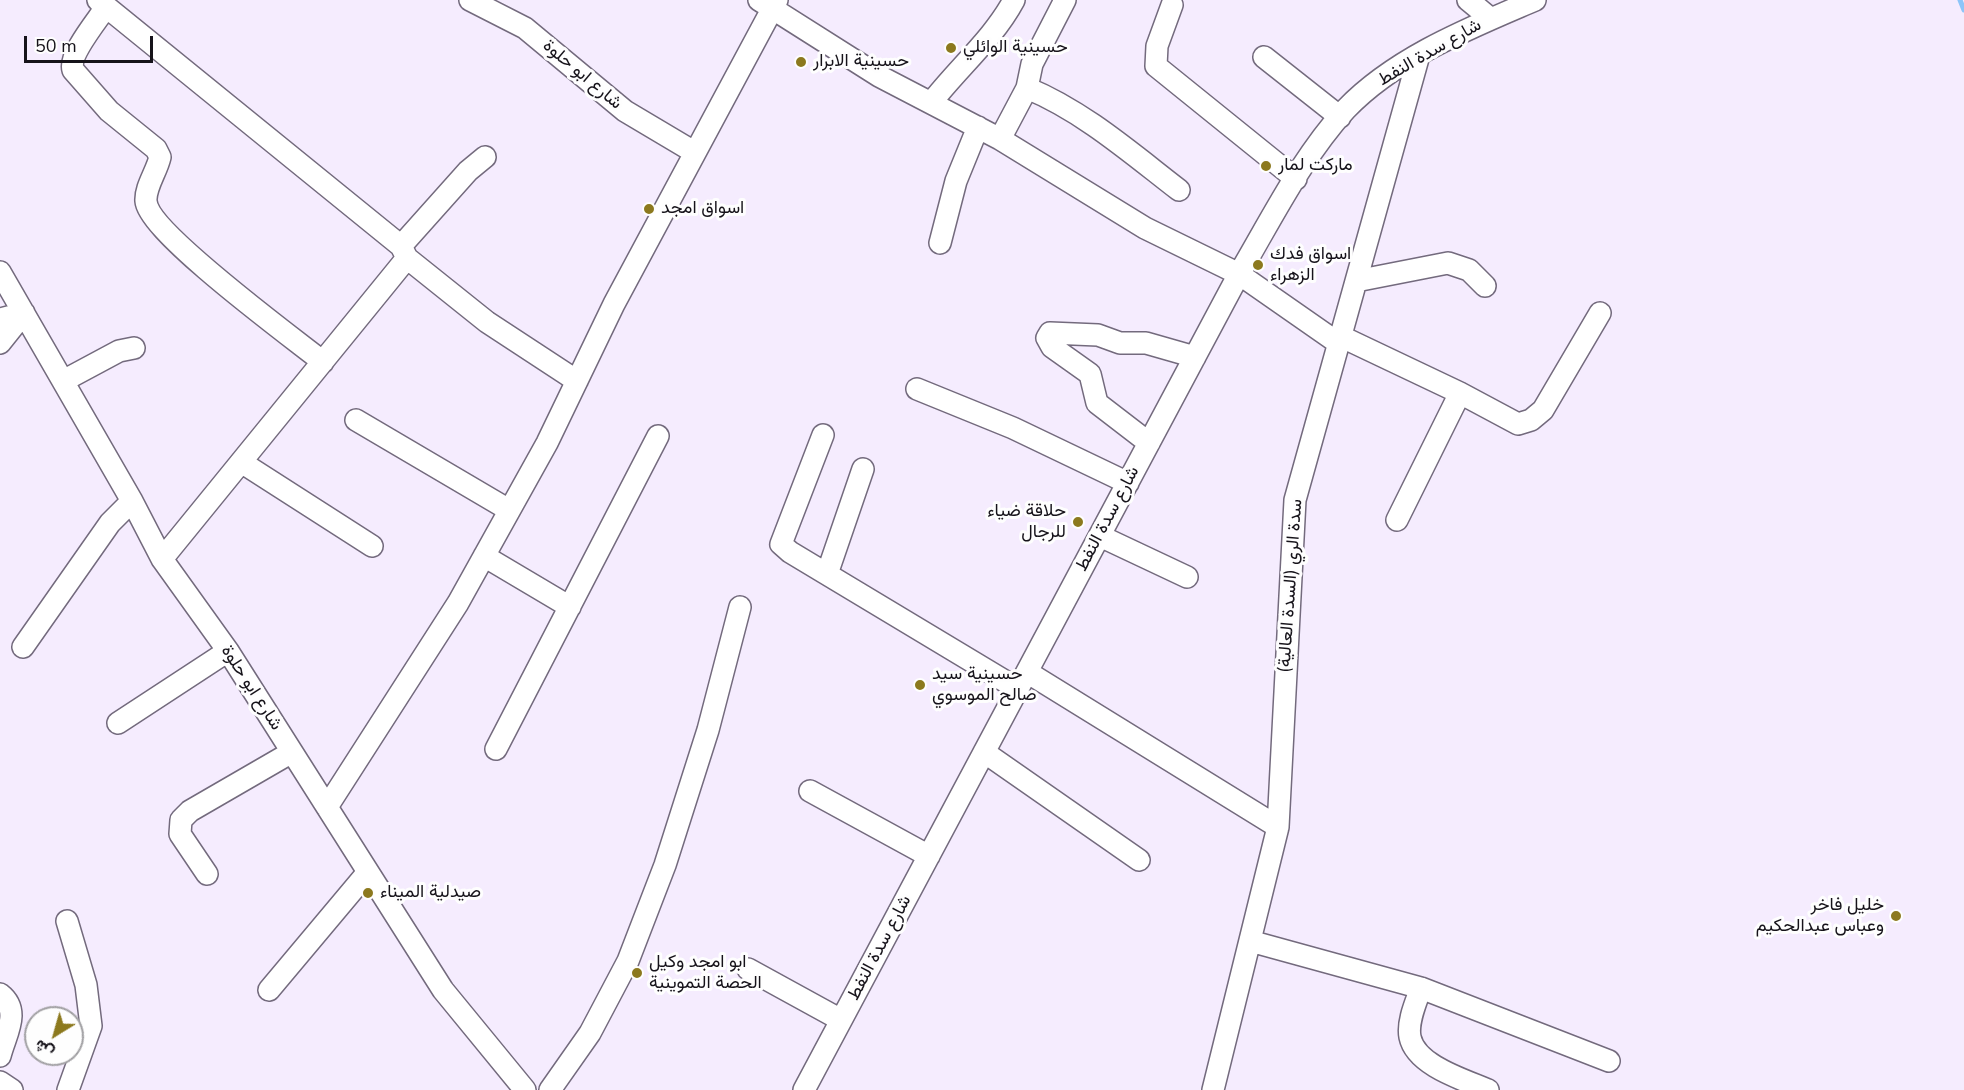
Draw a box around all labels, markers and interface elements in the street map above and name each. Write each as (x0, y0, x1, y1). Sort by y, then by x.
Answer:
street label: شارع سدة النفط (1374, 15, 1486, 91)
scale bar (27, 24, 156, 62)
text: 50 m (35, 34, 77, 58)
street label: شارع ابو حلوة (538, 36, 626, 114)
place label: حسينية الوائلي (963, 37, 1068, 59)
marker: حسينية الوائلي (944, 41, 958, 55)
place label: حسينية الابرار (813, 51, 909, 73)
marker: حسينية الابرار (794, 55, 808, 69)
place label: ماركت لمار (1278, 155, 1353, 177)
marker: ماركت لمار (1259, 159, 1273, 173)
place label: اسواق امجد (661, 198, 744, 220)
marker: اسواق امجد (642, 202, 656, 216)
place label: اسواق فدك الزهراء (1270, 244, 1351, 286)
marker: اسواق فدك الزهراء (1251, 258, 1265, 272)
street label: شارع سدة النفط (1071, 463, 1145, 575)
street label: سدة الري (السدة العالية) (1274, 498, 1308, 674)
place label: حلاقة ضياء للرجال (987, 501, 1066, 544)
marker: حلاقة ضياء للرجال (1071, 515, 1085, 529)
street label: شارع ابو حلوة (215, 641, 287, 735)
place label: حسينية سيد صالح الموسوي (932, 664, 1037, 706)
marker: حسينية سيد صالح الموسوي (913, 678, 927, 692)
place label: صيدلية الميناء (380, 882, 481, 904)
marker: صيدلية الميناء (361, 886, 375, 900)
street label: شارع سدة النفط (843, 892, 917, 1004)
place label: خليل فاخر وعباس عبدالحكيم (1756, 895, 1884, 938)
marker: خليل فاخر وعباس عبدالحكيم (1889, 909, 1903, 923)
place label: ابو امجد وكيل الحصة التموينية (649, 952, 762, 994)
marker: ابو امجد وكيل الحصة التموينية (630, 966, 644, 980)
north arrow (24, 1006, 84, 1066)
text: ش (30, 1034, 59, 1063)

